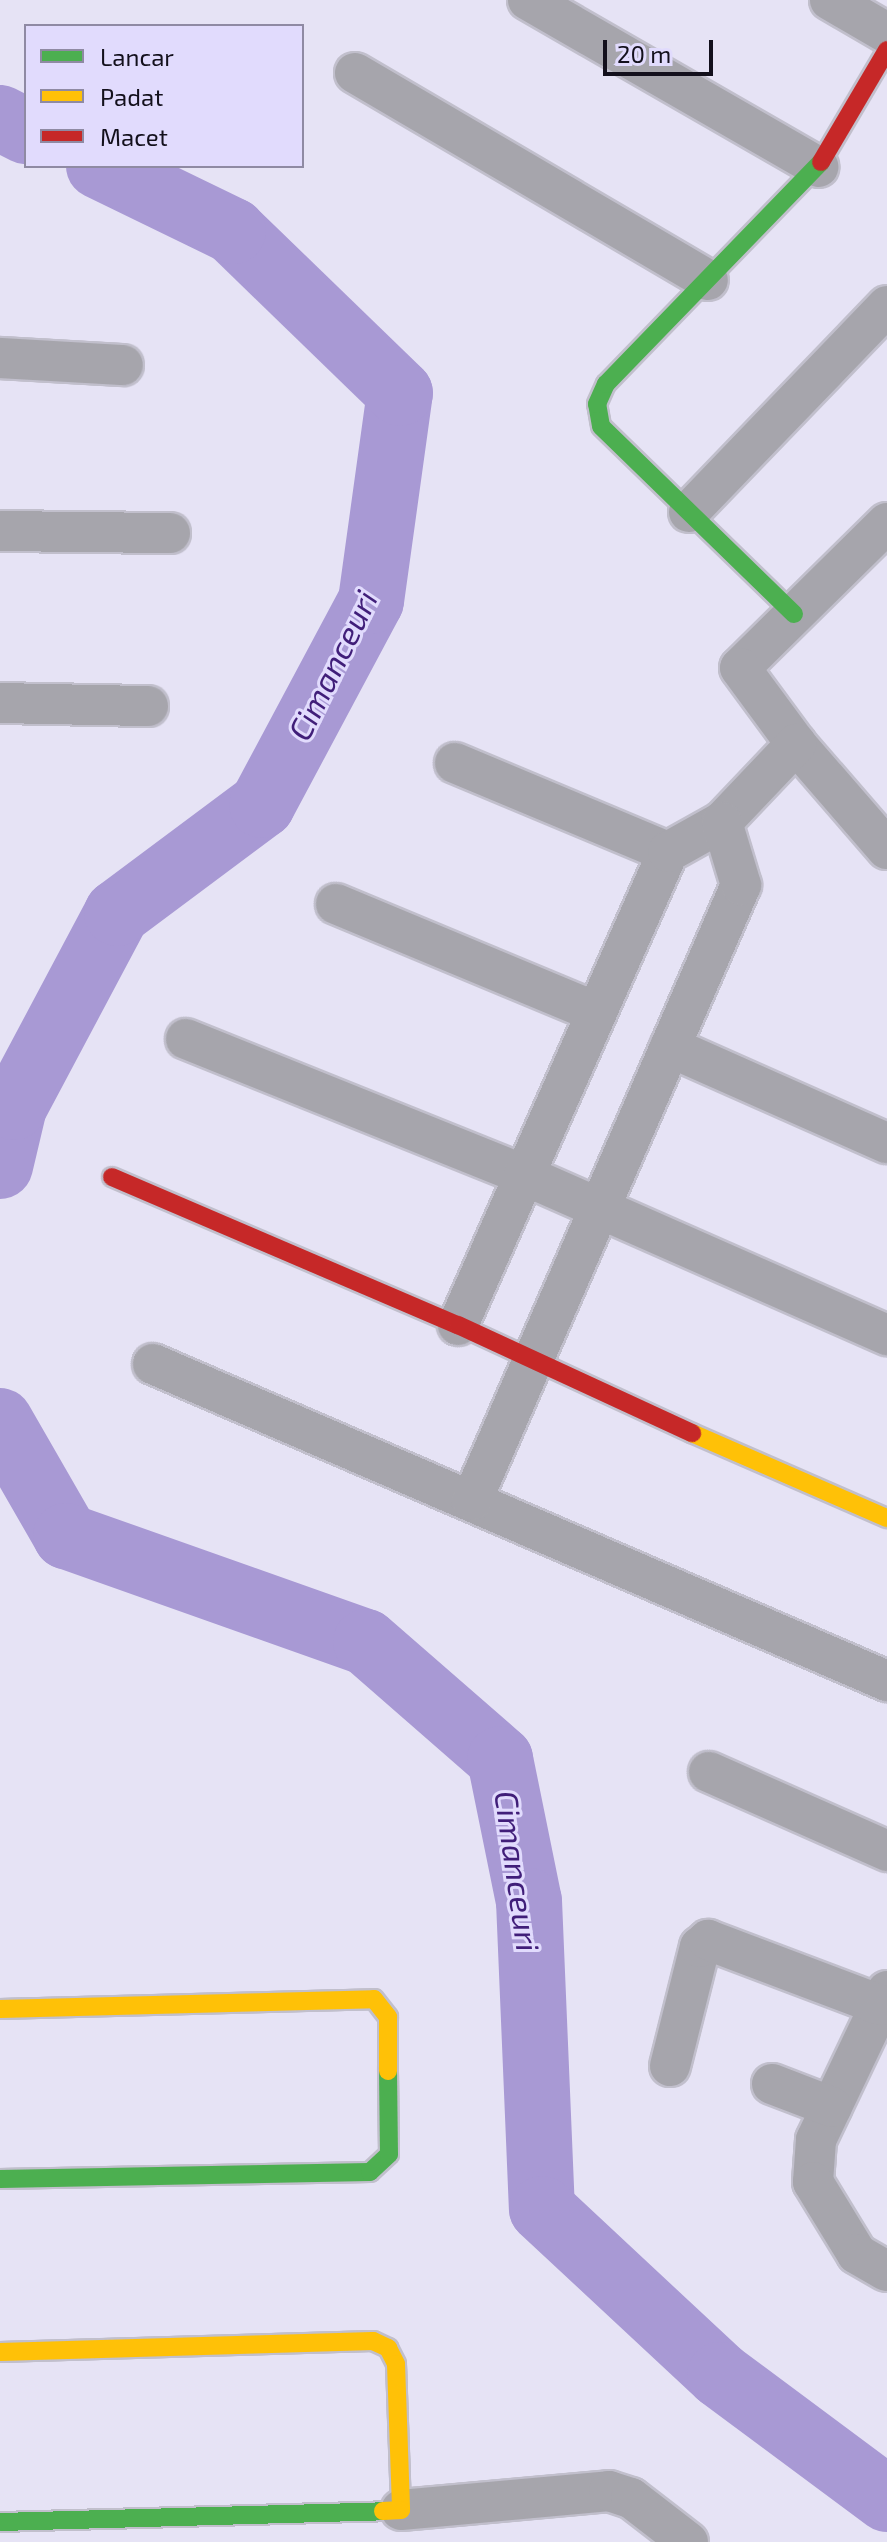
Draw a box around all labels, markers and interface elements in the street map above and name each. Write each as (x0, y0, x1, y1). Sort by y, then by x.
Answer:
legend (24, 24, 304, 168)
scale bar (607, 24, 717, 74)
text: 20 m (617, 39, 671, 68)
text: Lancar (100, 42, 174, 71)
text: Padat (100, 82, 163, 111)
text: Macet (100, 122, 168, 151)
water label: Cimanceuri (279, 584, 385, 746)
water label: Cimanceuri (488, 1788, 548, 1954)

